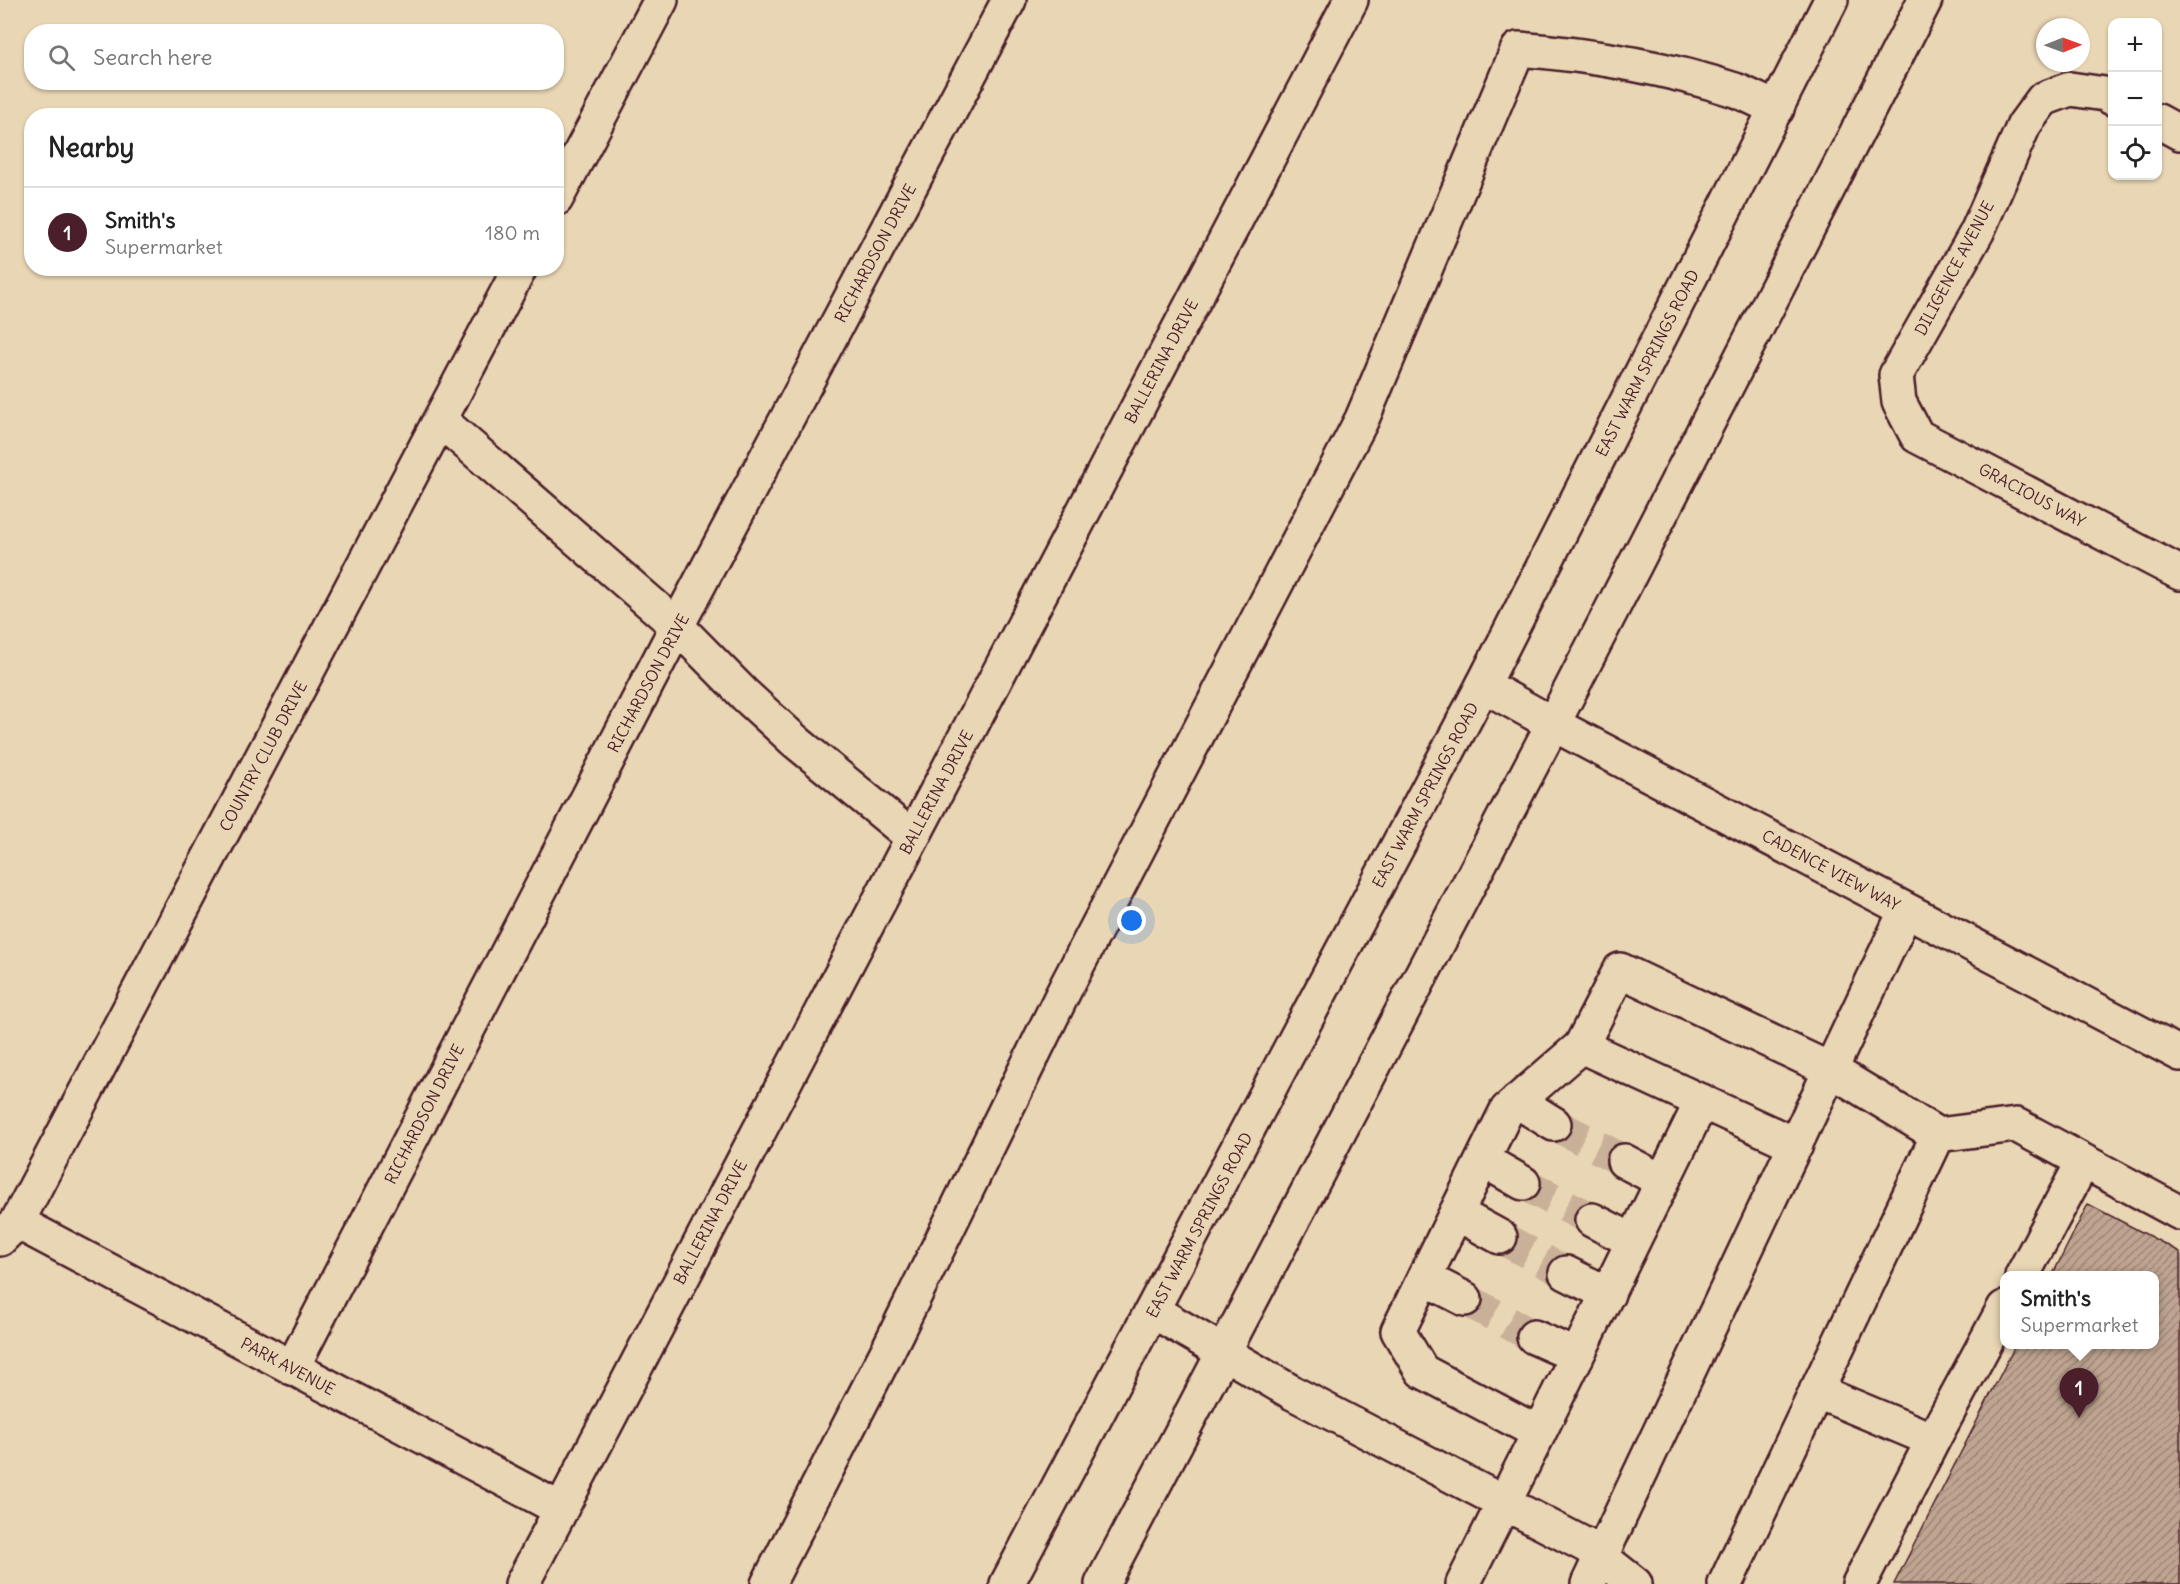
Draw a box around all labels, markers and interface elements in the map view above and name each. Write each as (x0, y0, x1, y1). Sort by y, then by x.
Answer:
north arrow (2036, 18, 2090, 72)
map controls (2108, 18, 2162, 180)
button: + (2108, 18, 2162, 72)
search box (24, 24, 564, 90)
icon: search (45, 41, 78, 74)
text: Search here (93, 43, 212, 71)
button: − (2108, 72, 2162, 126)
button: locate (2108, 126, 2162, 180)
text: Nearby (48, 131, 134, 164)
street label: RICHARDSON DRIVE (830, 180, 920, 326)
street label: DILIGENCE AVENUE (1910, 197, 1998, 339)
text: Smith's (105, 206, 175, 234)
text: 1 (64, 220, 71, 245)
text: 180 m (485, 220, 540, 245)
text: Supermarket (105, 234, 223, 259)
street label: EAST WARM SPRINGS ROAD (1591, 266, 1703, 460)
street label: BALLERINA DRIVE (1120, 295, 1202, 427)
street label: GRACIOUS WAY (1975, 459, 2089, 532)
street label: RICHARDSON DRIVE (603, 610, 693, 756)
street label: COUNTRY CLUB DRIVE (215, 677, 311, 835)
street label: EAST WARM SPRINGS ROAD (1368, 699, 1482, 891)
street label: BALLERINA DRIVE (895, 726, 977, 858)
street label: CADENCE VIEW WAY (1759, 825, 1904, 915)
your location (1117, 906, 1146, 935)
street label: RICHARDSON DRIVE (380, 1041, 468, 1187)
street label: EAST WARM SPRINGS ROAD (1142, 1129, 1256, 1321)
street label: BALLERINA DRIVE (669, 1156, 751, 1288)
popup (2000, 1271, 2159, 1349)
text: Smith's (2021, 1284, 2091, 1312)
text: Supermarket (2021, 1312, 2138, 1337)
street label: PARK AVENUE (237, 1333, 339, 1399)
pin: 1 (2060, 1368, 2098, 1418)

